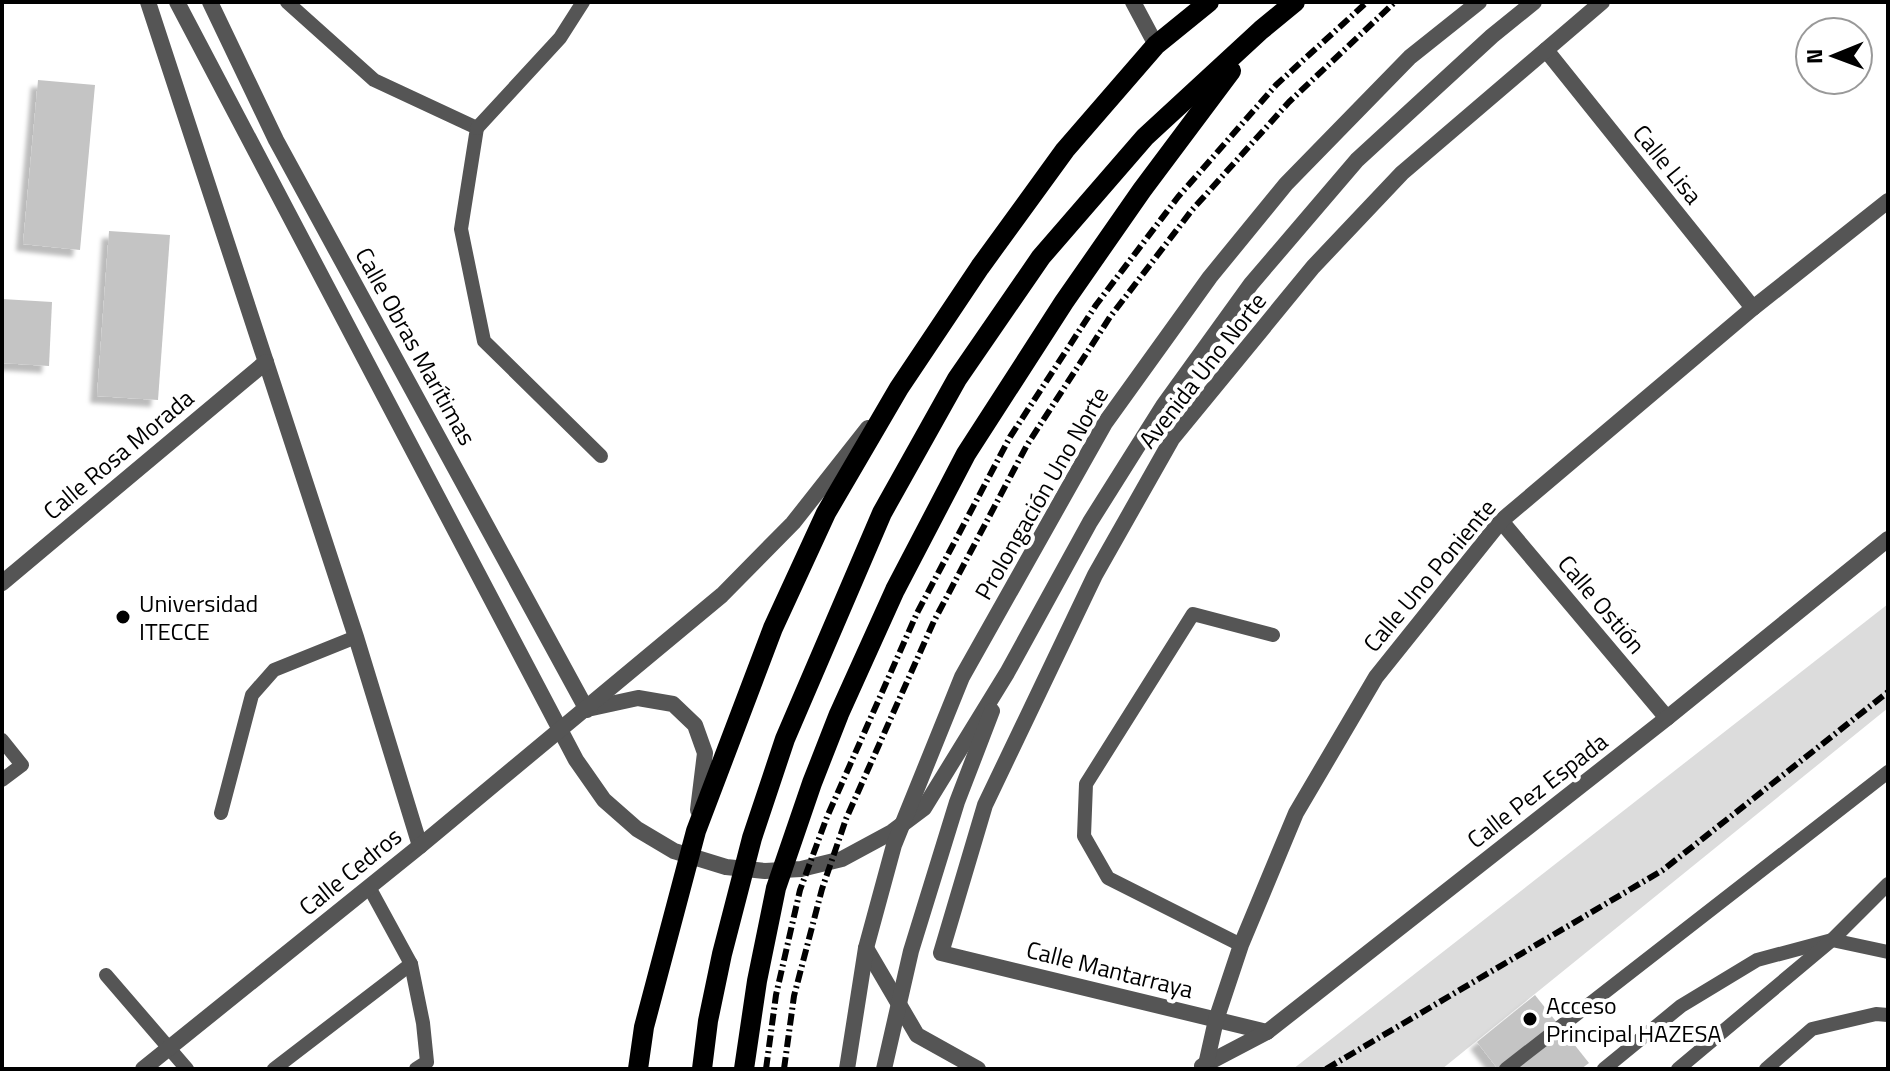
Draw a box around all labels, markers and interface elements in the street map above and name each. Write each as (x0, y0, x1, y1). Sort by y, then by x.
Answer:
north arrow (1794, 16, 1874, 96)
text: N (1797, 48, 1831, 64)
street label: Calle Lisa (1625, 116, 1711, 212)
street label: Calle Obras Marítimas (347, 240, 485, 452)
street label: Avenida Uno Norte (1130, 284, 1274, 456)
street label: Calle Rosa Morada (35, 380, 201, 528)
street label: Prolongación Uno Norte (965, 380, 1117, 606)
street label: Calle Uno Poniente (1354, 491, 1504, 659)
street label: Calle Ostión (1550, 547, 1654, 661)
place label: Universidad ITECCE (139, 585, 258, 649)
marker: Universidad ITECCE (114, 608, 132, 626)
street label: Calle Pez Espada (1459, 724, 1615, 856)
street label: Calle Cedros (291, 818, 409, 924)
street label: Calle Mantarraya (1023, 931, 1197, 1007)
place label: Acceso Principal HAZESA (1546, 987, 1722, 1051)
marker: Acceso Principal HAZESA (1521, 1010, 1539, 1028)

